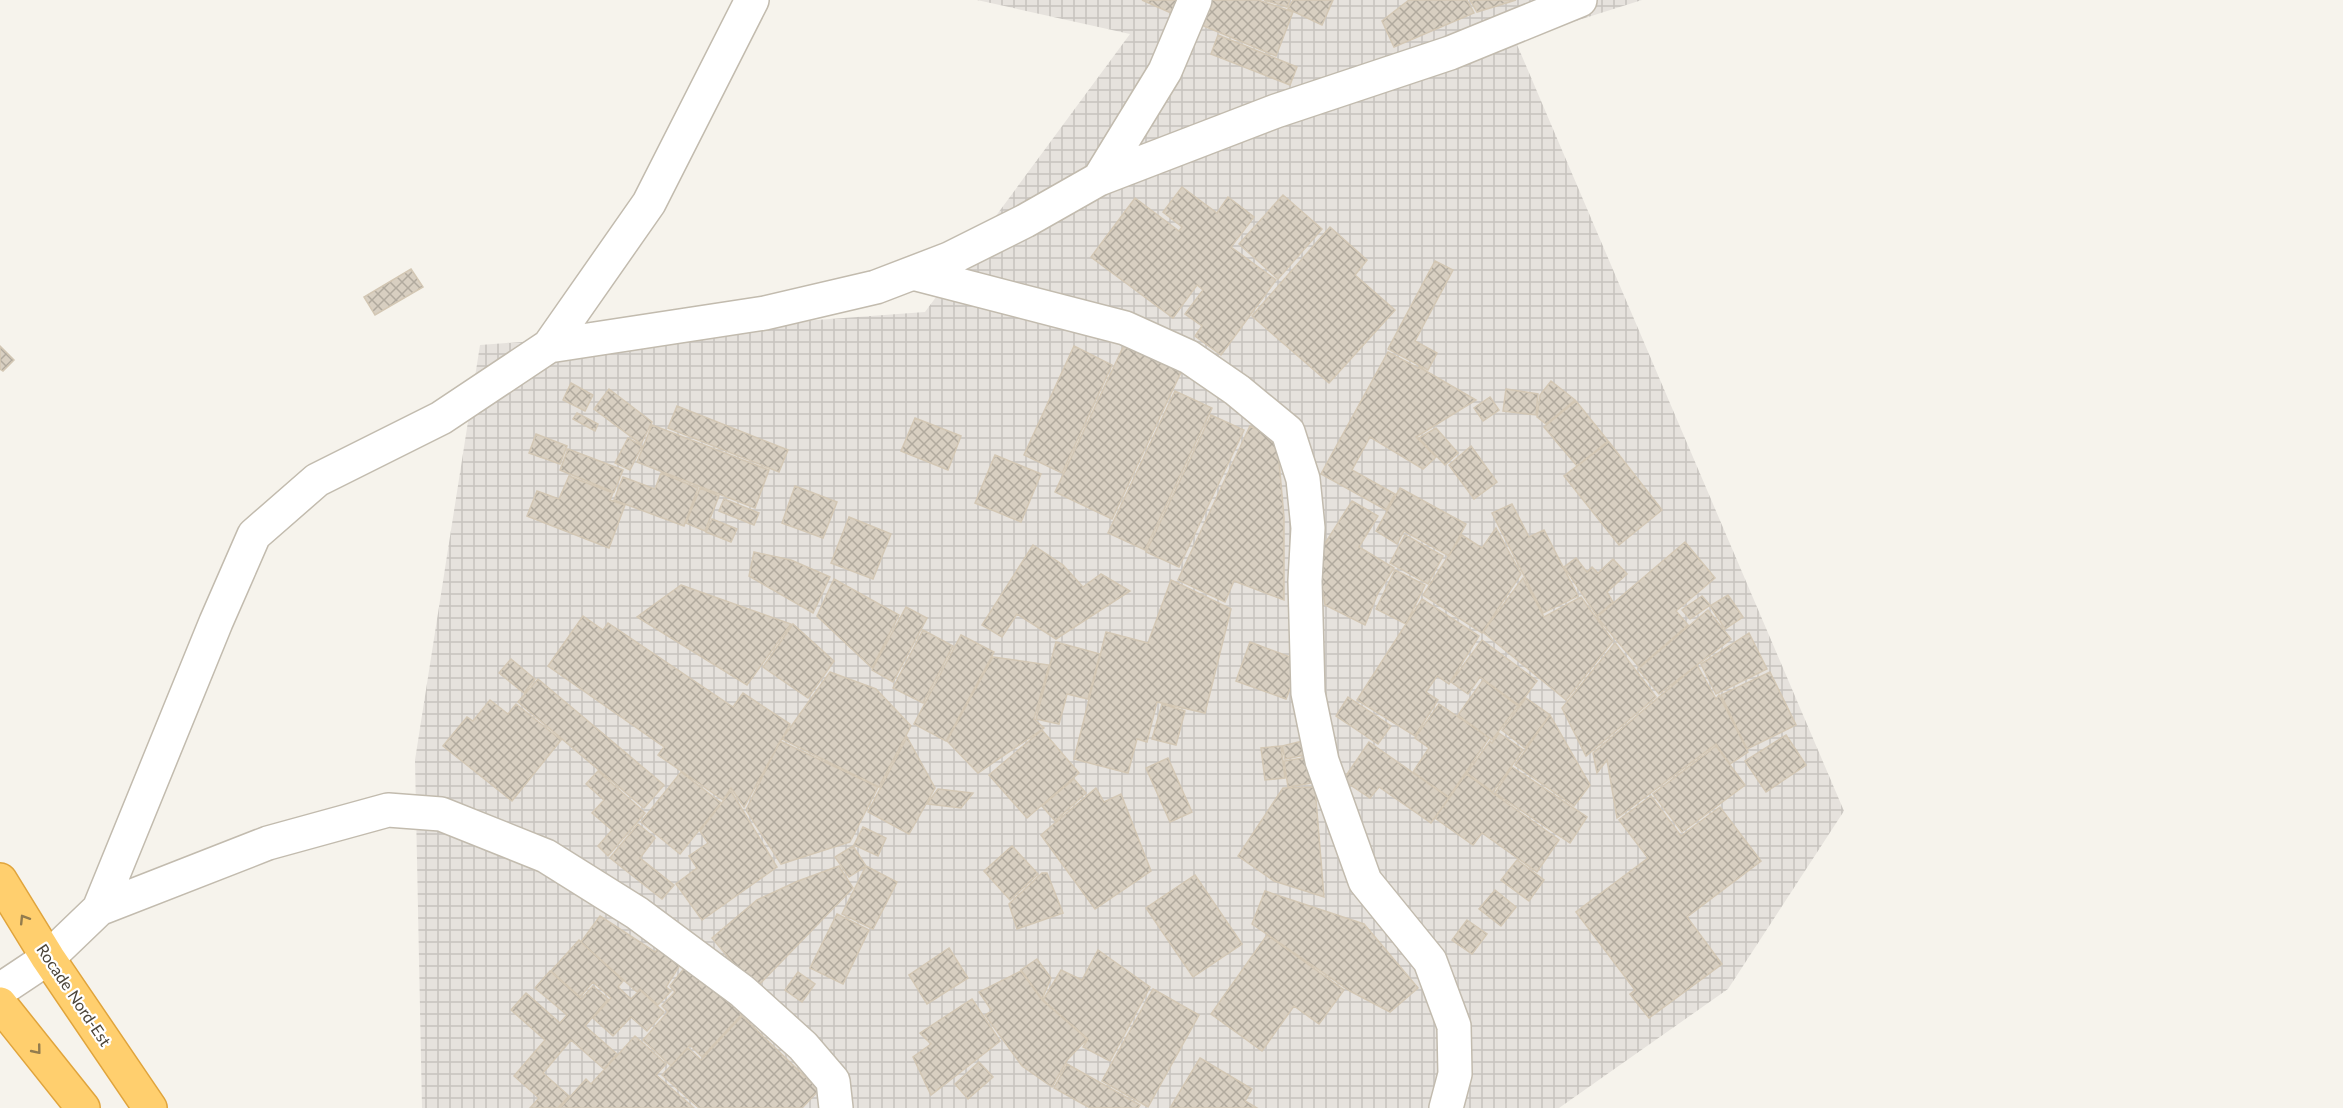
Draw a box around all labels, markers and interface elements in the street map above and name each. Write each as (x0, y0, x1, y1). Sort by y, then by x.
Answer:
one-way arrow (21, 915, 32, 926)
street label: Rocade Nord-Est (33, 940, 116, 1050)
one-way arrow (29, 1043, 40, 1054)

